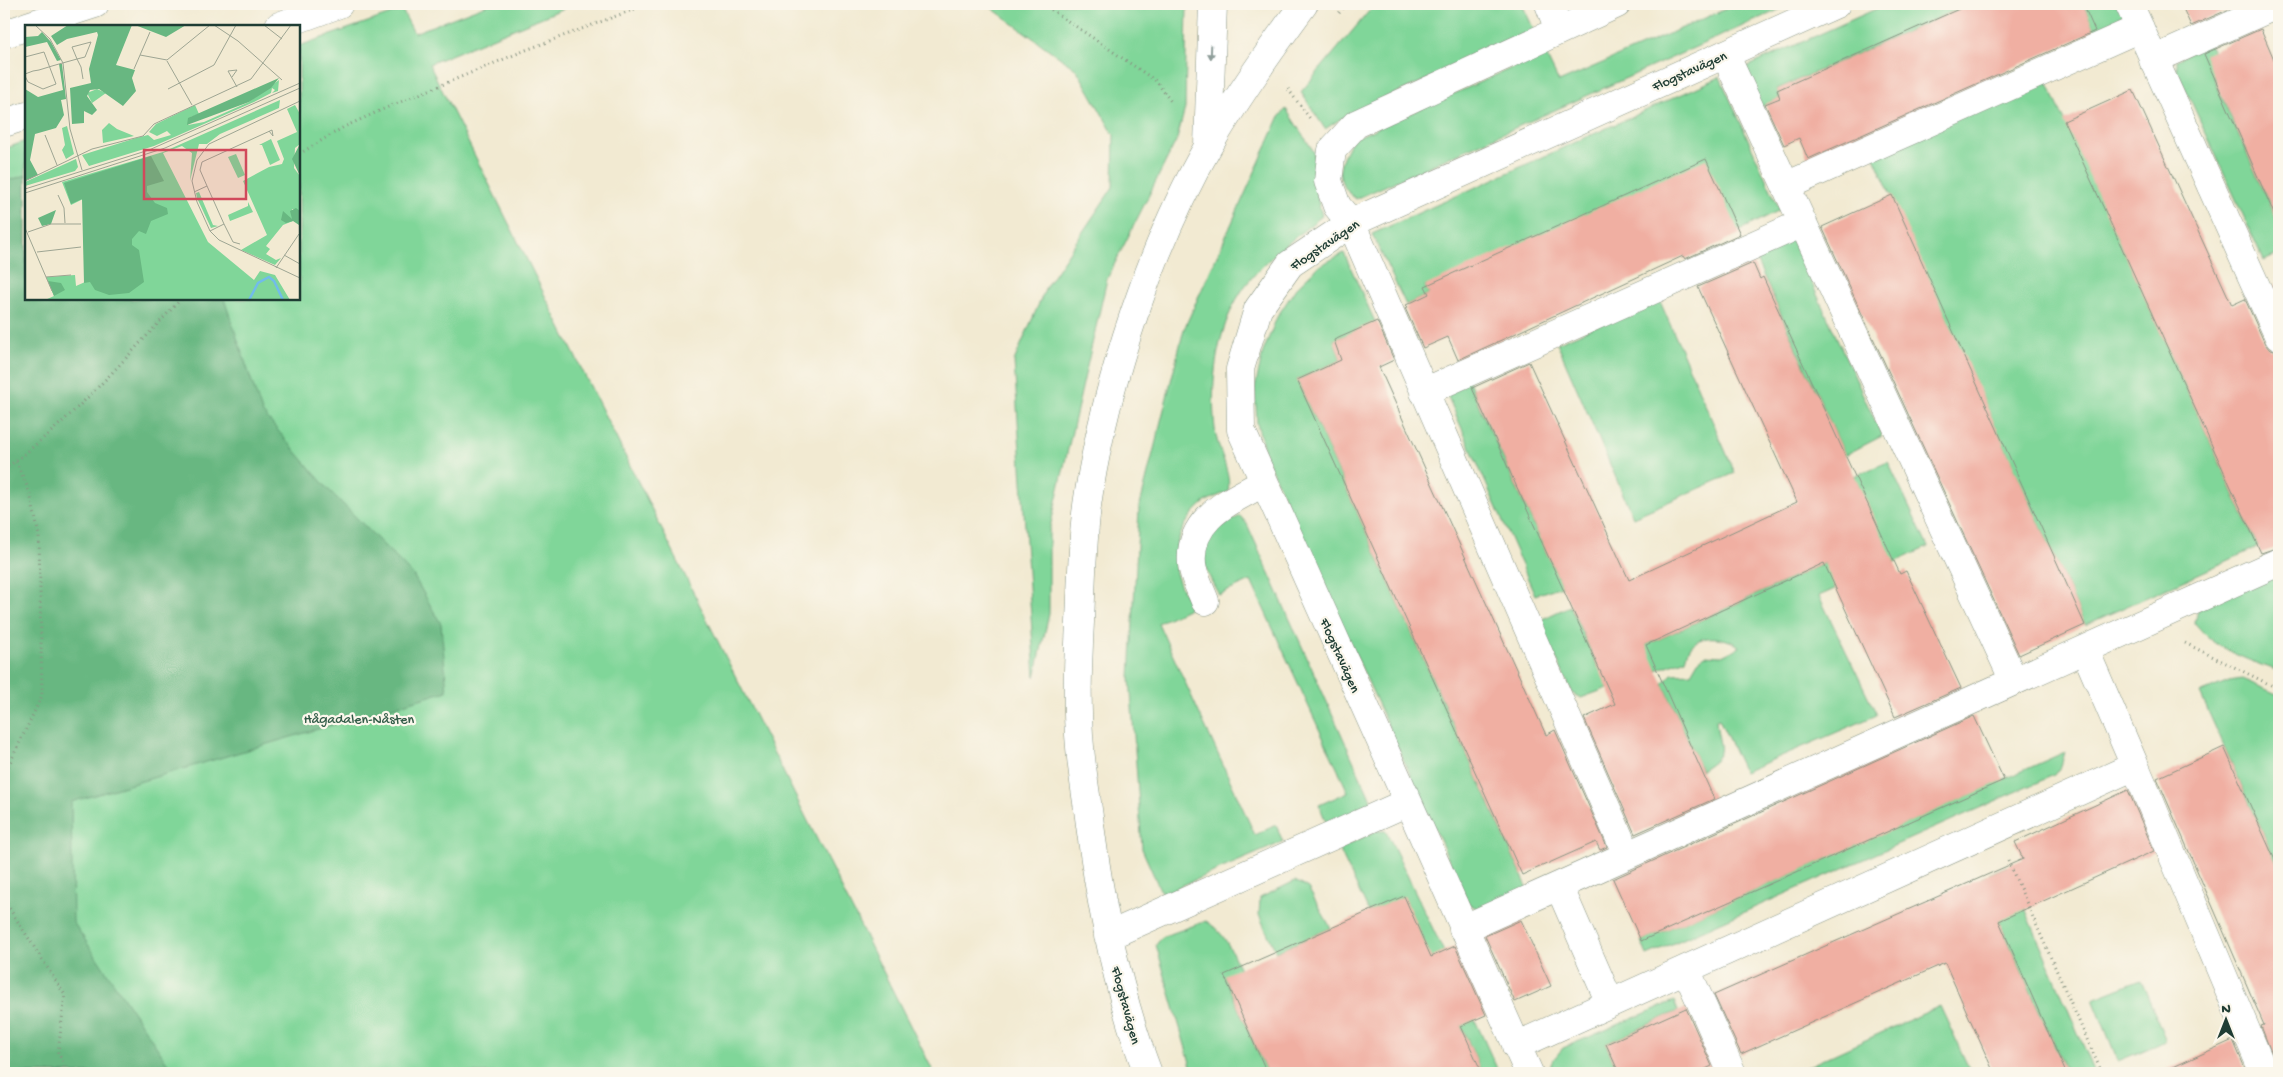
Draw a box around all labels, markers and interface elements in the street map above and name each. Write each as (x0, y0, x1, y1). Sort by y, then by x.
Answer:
inset map (25, 25, 300, 300)
one-way arrow (1207, 45, 1215, 61)
street label: Flogstavägen (1649, 48, 1730, 97)
street label: Flogstavägen (1287, 216, 1364, 276)
street label: Flogstavägen (1314, 615, 1363, 696)
park label: Hågadalen-Nåsten (304, 712, 415, 729)
street label: Flogstavägen (1106, 964, 1143, 1047)
north arrow (2200, 994, 2250, 1044)
text: N (2221, 1001, 2231, 1018)

